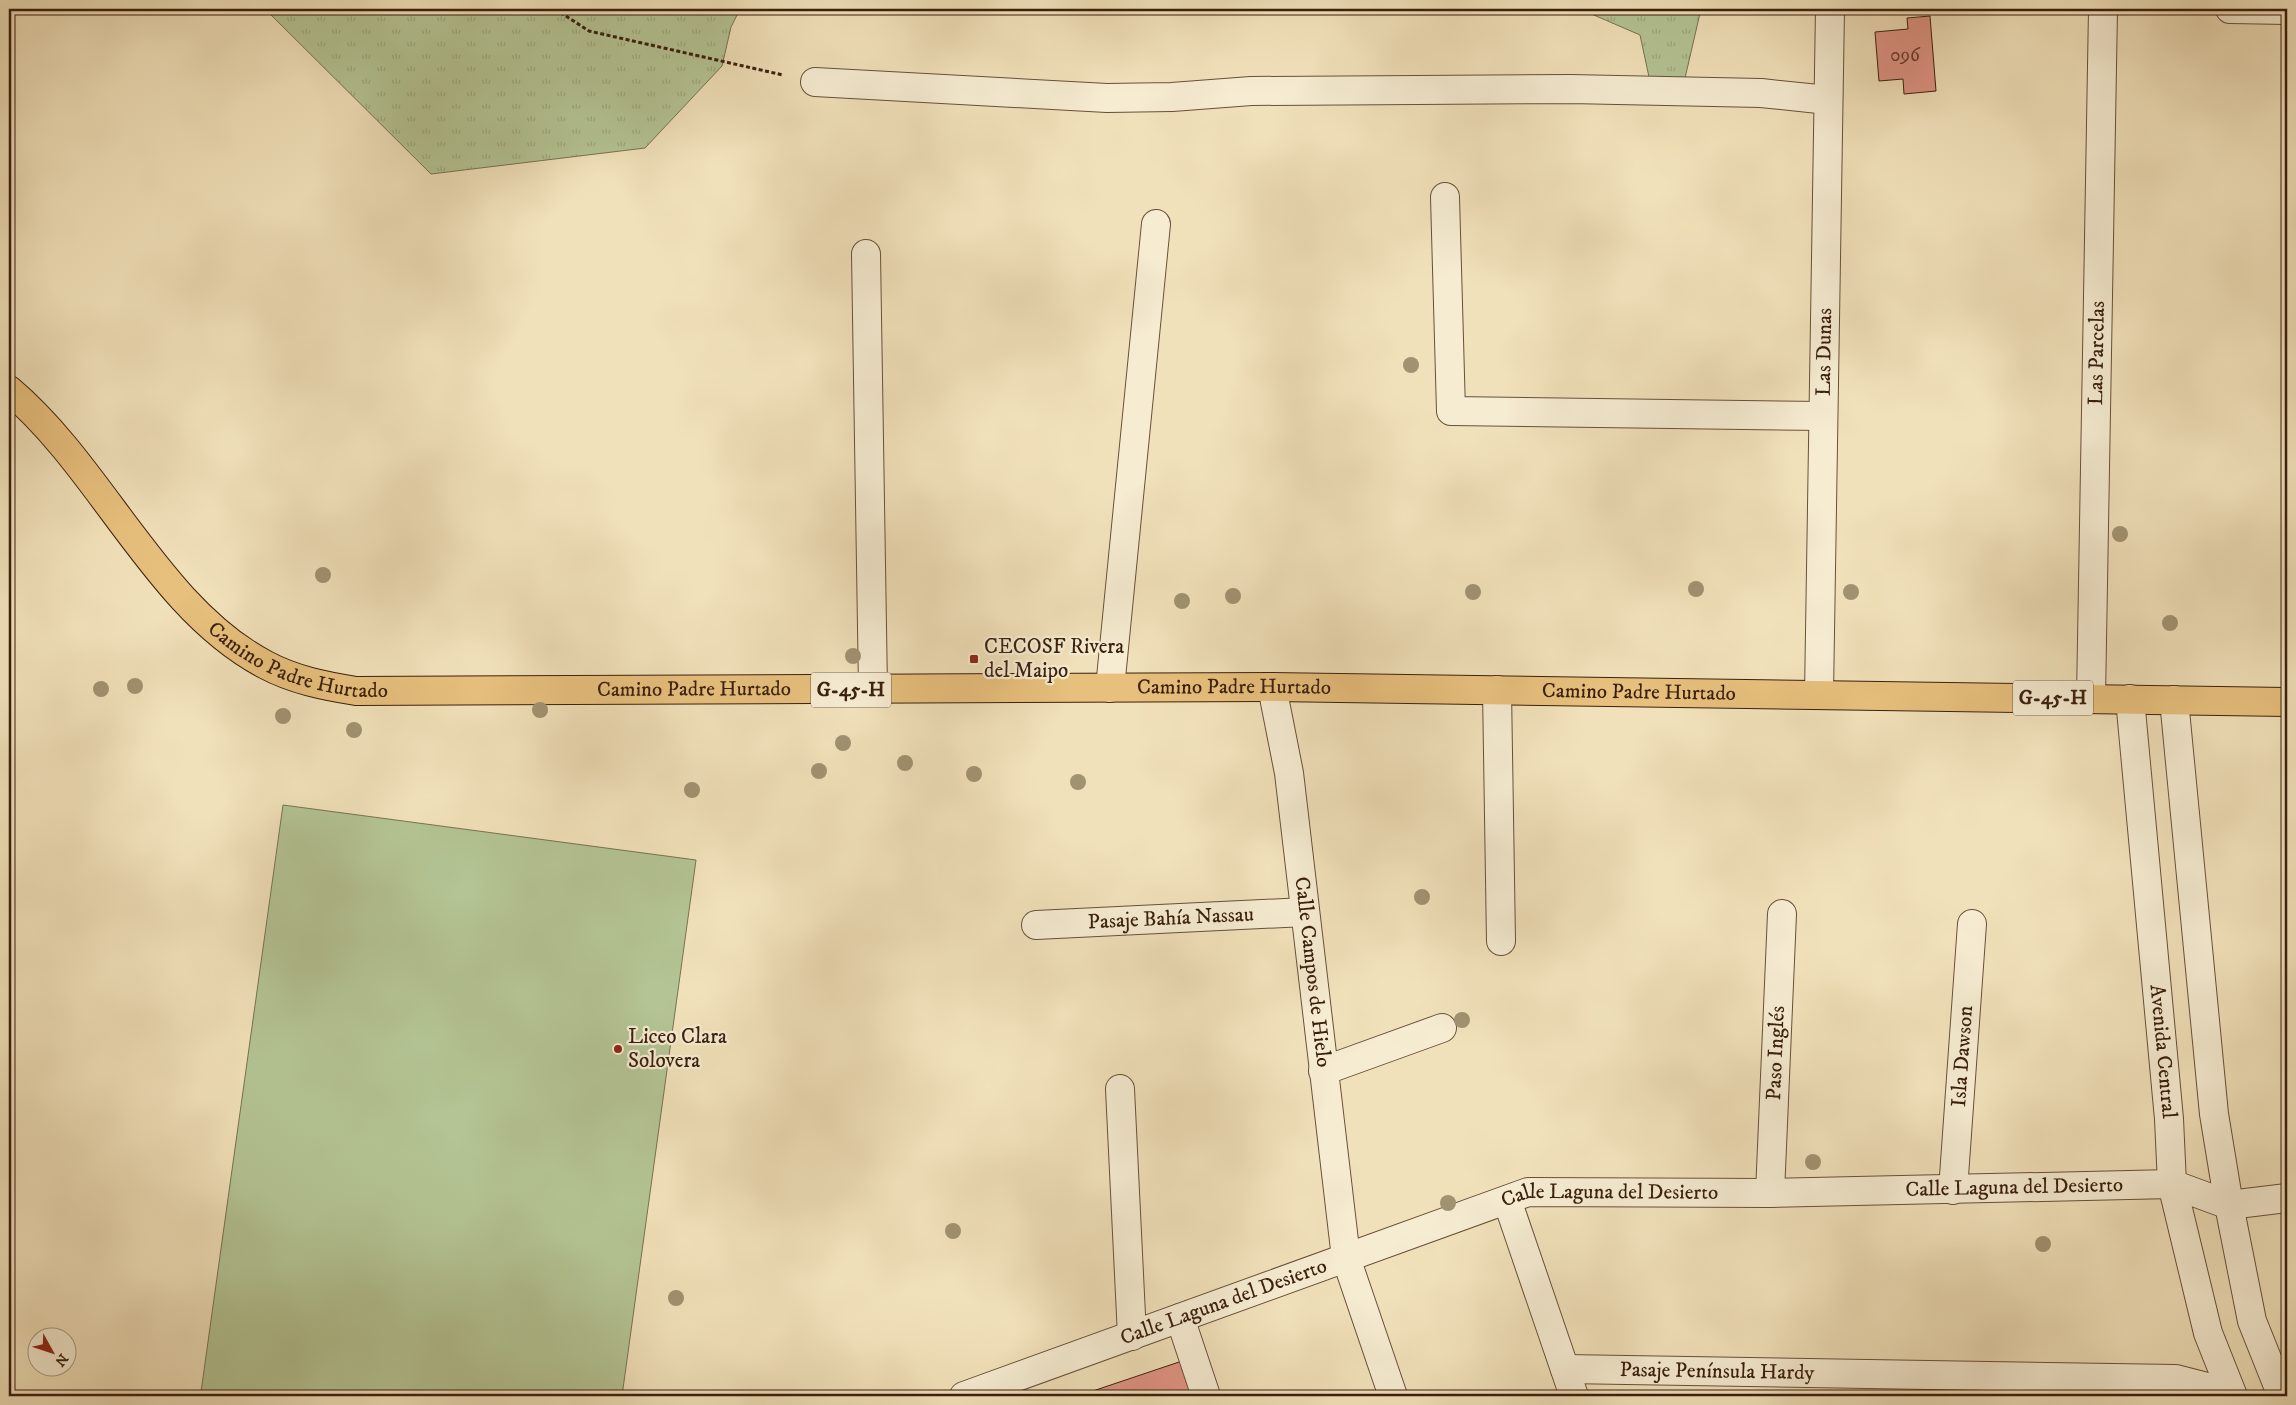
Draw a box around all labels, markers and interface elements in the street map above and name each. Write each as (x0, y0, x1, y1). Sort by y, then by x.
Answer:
house number: 096 (1890, 44, 1921, 67)
street label: Las Parcelas (2083, 301, 2111, 406)
street label: Las Dunas (1811, 308, 1838, 396)
street label: Camino Padre Hurtado (202, 616, 388, 704)
place label: CECOSF Rivera del Maipo (984, 634, 1124, 684)
marker: CECOSF Rivera del Maipo (968, 653, 980, 665)
road number: G-45-H (811, 672, 891, 708)
street label: Camino Padre Hurtado (1137, 674, 1331, 701)
street label: Camino Padre Hurtado (597, 676, 791, 703)
street label: Camino Padre Hurtado (1542, 678, 1736, 707)
road number: G-45-H (2013, 680, 2093, 716)
street label: Calle Campos de Hielo (1288, 875, 1336, 1069)
street label: Pasaje Bahía Nassau (1087, 901, 1254, 935)
street label: Avenida Central (2144, 983, 2182, 1120)
street label: Paso Inglés (1761, 1005, 1791, 1101)
street label: Isla Dawson (1946, 1005, 1979, 1108)
place label: Liceo Clara Solovera (628, 1024, 727, 1074)
marker: Liceo Clara Solovera (612, 1043, 624, 1055)
street label: Calle Laguna del Desierto (1905, 1172, 2123, 1203)
street label: Calle Laguna del Desierto (1498, 1179, 1718, 1214)
street label: Calle Laguna del Desierto (1117, 1253, 1330, 1351)
north arrow (28, 1328, 78, 1378)
text: N (50, 1350, 72, 1370)
street label: Pasaje Península Hardy (1619, 1357, 1816, 1386)

